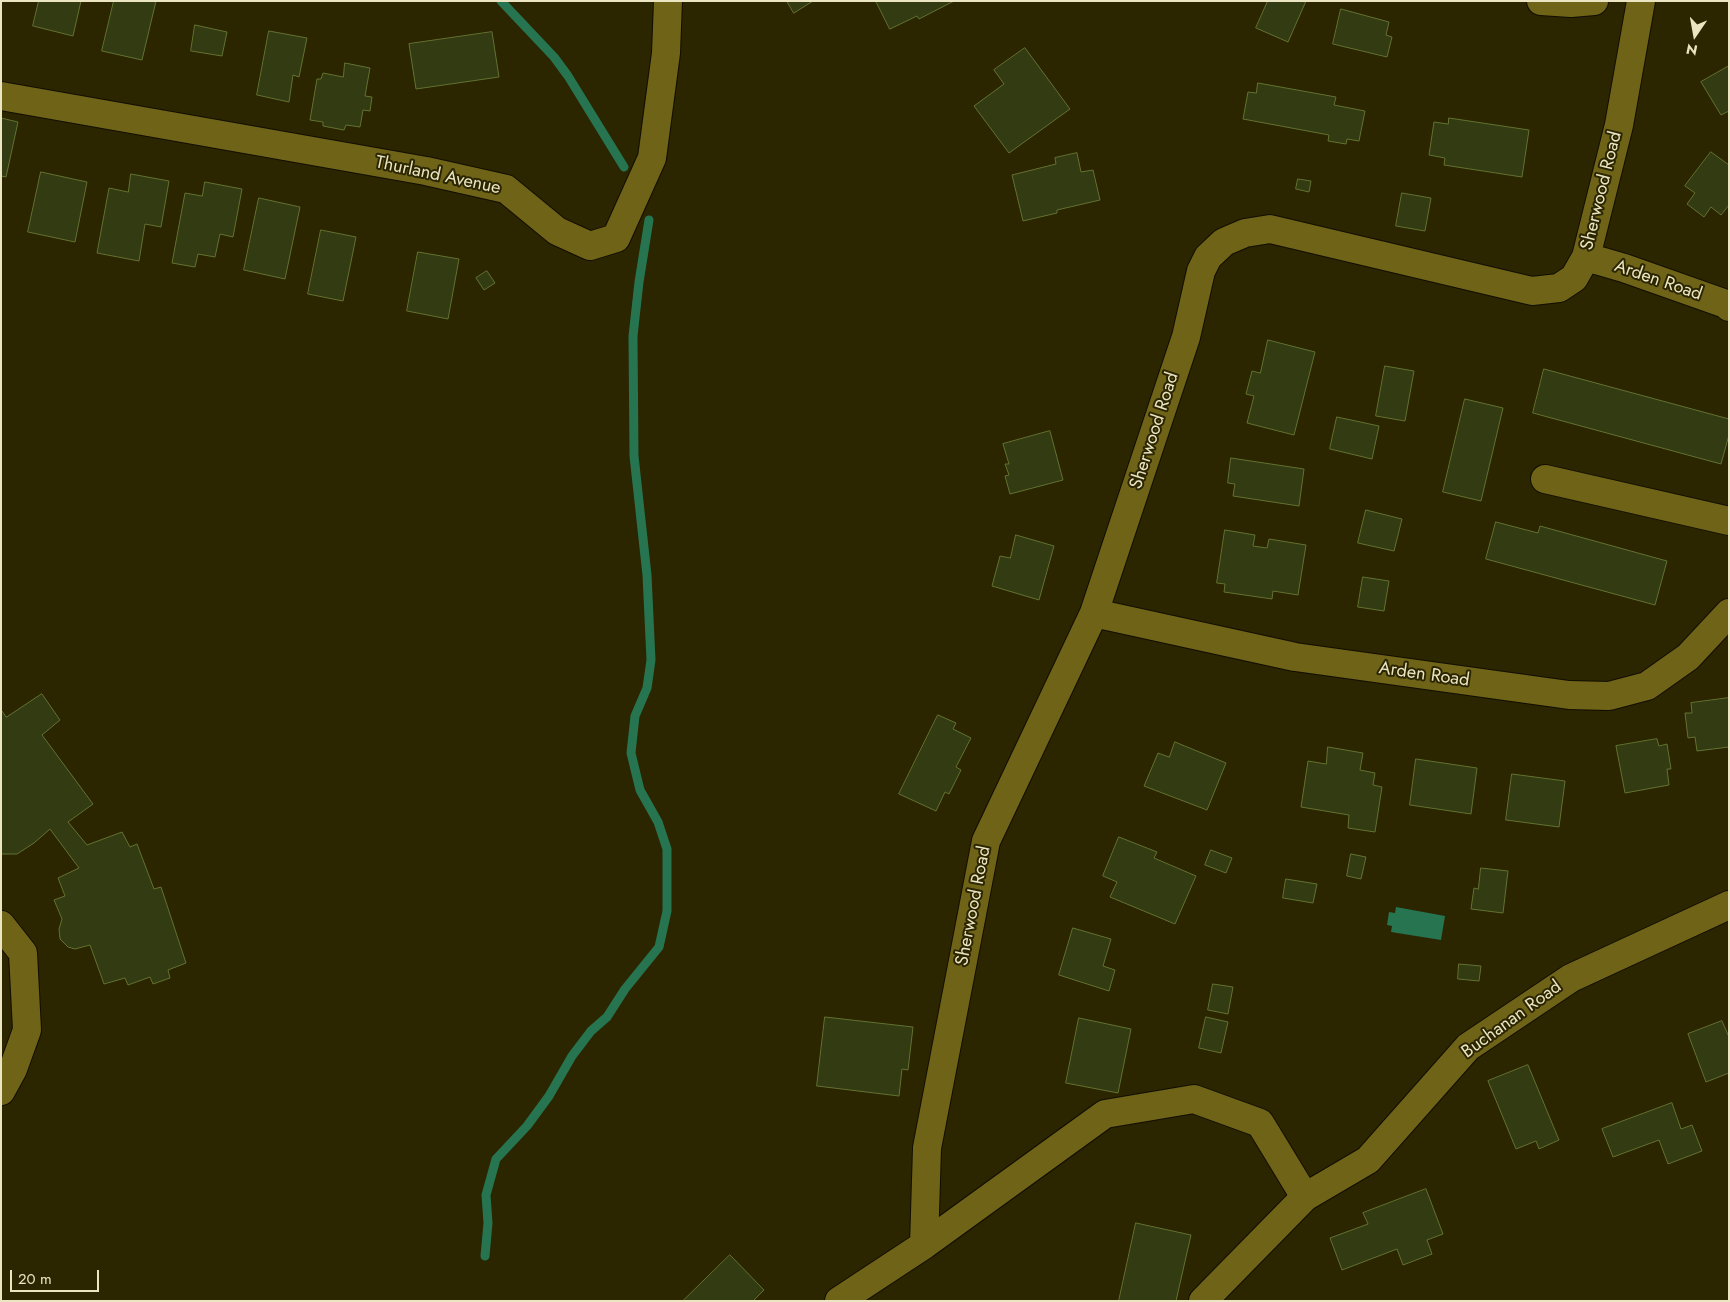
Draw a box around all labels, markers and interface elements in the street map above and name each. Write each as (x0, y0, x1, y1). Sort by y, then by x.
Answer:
north arrow (1670, 10, 1720, 60)
text: N (1684, 39, 1699, 61)
street label: Sherwood Road (1577, 129, 1627, 253)
street label: Thurland Avenue (373, 152, 503, 200)
street label: Arden Road (1611, 256, 1705, 306)
street label: Sherwood Road (1126, 370, 1184, 492)
street label: Arden Road (1377, 658, 1471, 692)
street label: Sherwood Road (952, 844, 996, 968)
street label: Buchanan Road (1458, 977, 1566, 1063)
scale bar (12, 1260, 101, 1292)
text: 20 m (18, 1268, 52, 1290)

